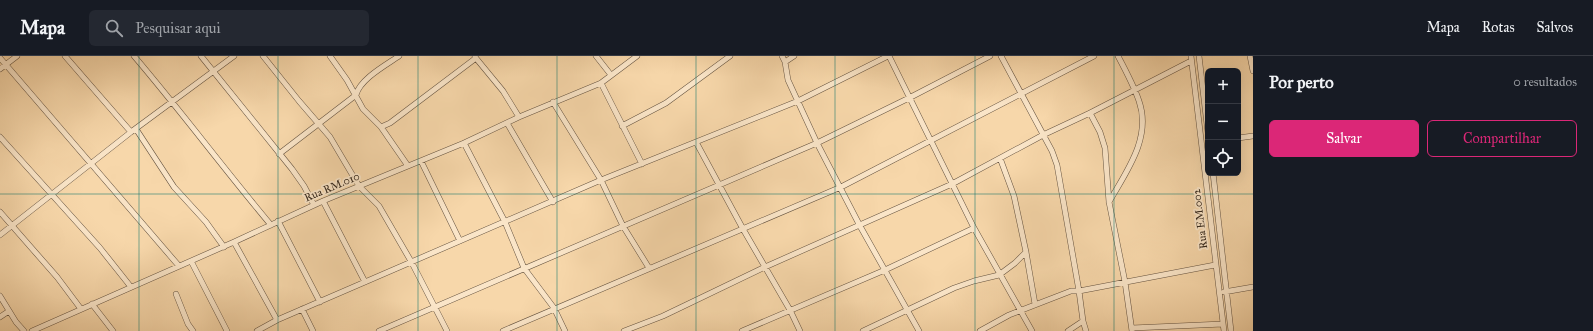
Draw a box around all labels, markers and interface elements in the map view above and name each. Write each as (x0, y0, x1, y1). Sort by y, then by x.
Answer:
search box (89, 10, 369, 46)
text: Mapa (20, 16, 65, 39)
icon: search (103, 17, 125, 39)
text: Pesquisar aqui (135, 19, 221, 37)
text: Mapa (1426, 19, 1460, 36)
text: Rotas (1482, 19, 1515, 36)
text: Salvos (1537, 19, 1573, 36)
map controls (1205, 68, 1241, 176)
button: + (1205, 68, 1241, 104)
text: Por perto (1269, 72, 1334, 93)
text: 0 resultados (1513, 74, 1577, 90)
button: − (1205, 104, 1241, 140)
button: Salvar (1269, 120, 1419, 157)
button: Compartilhar (1427, 120, 1577, 157)
button: locate (1205, 140, 1241, 176)
street label: Rua RM.010 (302, 170, 362, 204)
street label: Rua EM.002 (1190, 188, 1210, 250)

